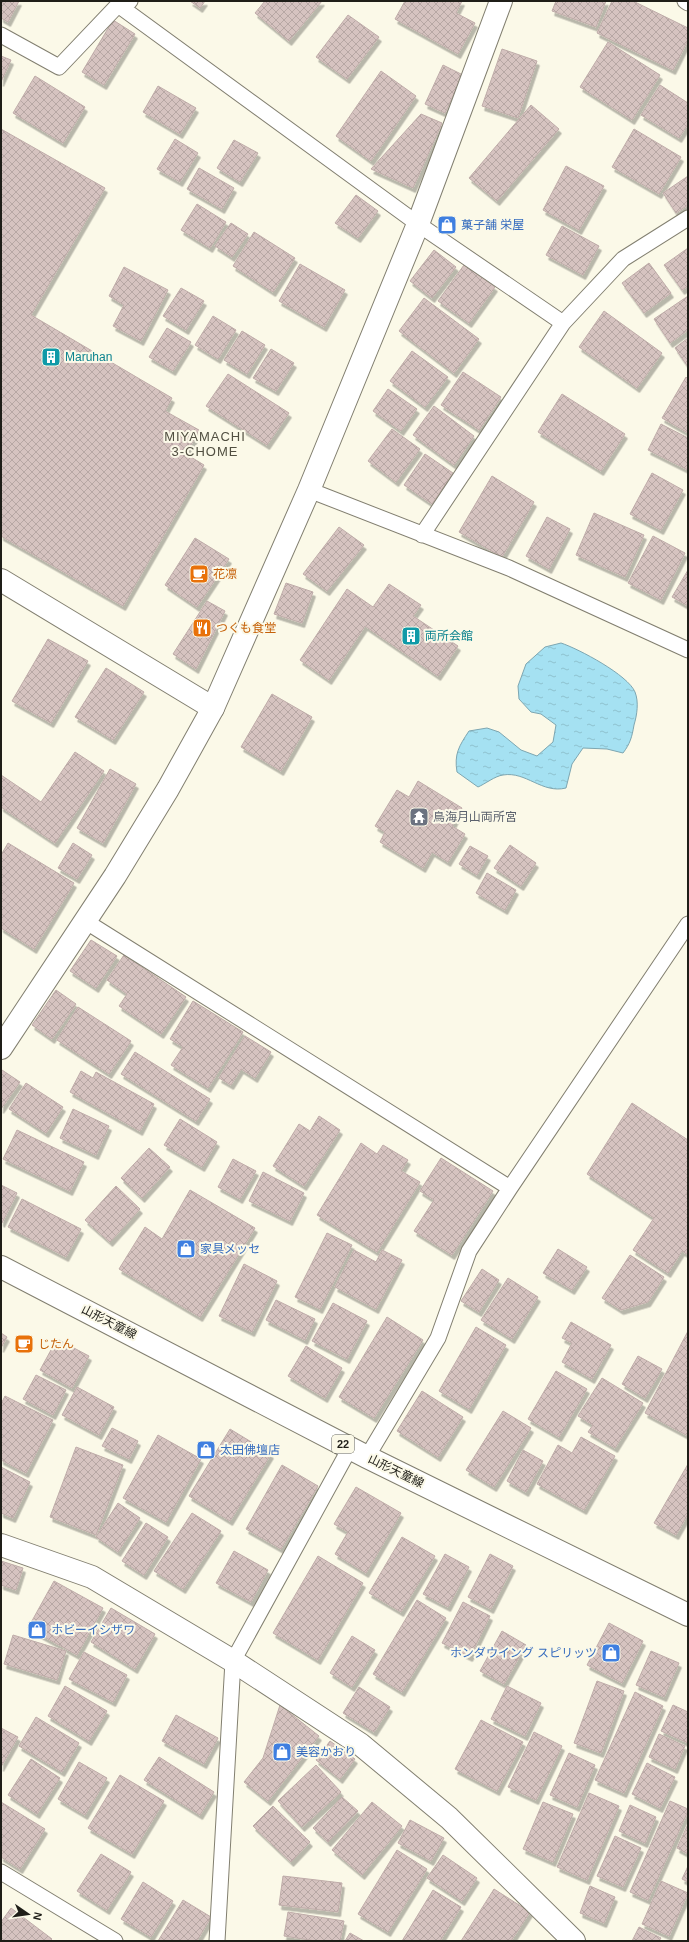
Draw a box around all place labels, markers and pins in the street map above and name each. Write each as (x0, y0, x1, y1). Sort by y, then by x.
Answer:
shop icon: 菓子舗 栄屋 (436, 214, 458, 236)
place label: 菓子舗 栄屋 (461, 218, 524, 232)
building icon: Maruhan (40, 346, 62, 368)
place label: Maruhan (65, 350, 112, 364)
cafe icon: 花凛 (188, 563, 210, 585)
place label: 花凛 (213, 567, 237, 581)
restaurant icon: つくも食堂 (191, 617, 213, 639)
place label: つくも食堂 (216, 621, 276, 635)
building icon: 両所会館 (400, 625, 422, 647)
place label: 両所会館 (425, 629, 473, 643)
temple icon: 鳥海月山両所宮 (408, 806, 430, 828)
place label: 鳥海月山両所宮 (433, 810, 517, 824)
shop icon: 家具メッセ (175, 1238, 197, 1260)
place label: 家具メッセ (200, 1242, 260, 1256)
cafe icon: じたん (13, 1333, 35, 1355)
place label: じたん (38, 1337, 74, 1351)
shop icon: 太田佛壇店 (195, 1439, 217, 1461)
place label: 太田佛壇店 (220, 1443, 280, 1457)
shop icon: ホビーイシザワ (26, 1619, 48, 1641)
place label: ホビーイシザワ (51, 1623, 135, 1637)
shop icon: ホンダウイング スピリッツ (600, 1642, 622, 1664)
place label: ホンダウイング スピリッツ (450, 1646, 597, 1660)
shop icon: 美容かおり (271, 1741, 293, 1763)
place label: 美容かおり (296, 1745, 356, 1759)

